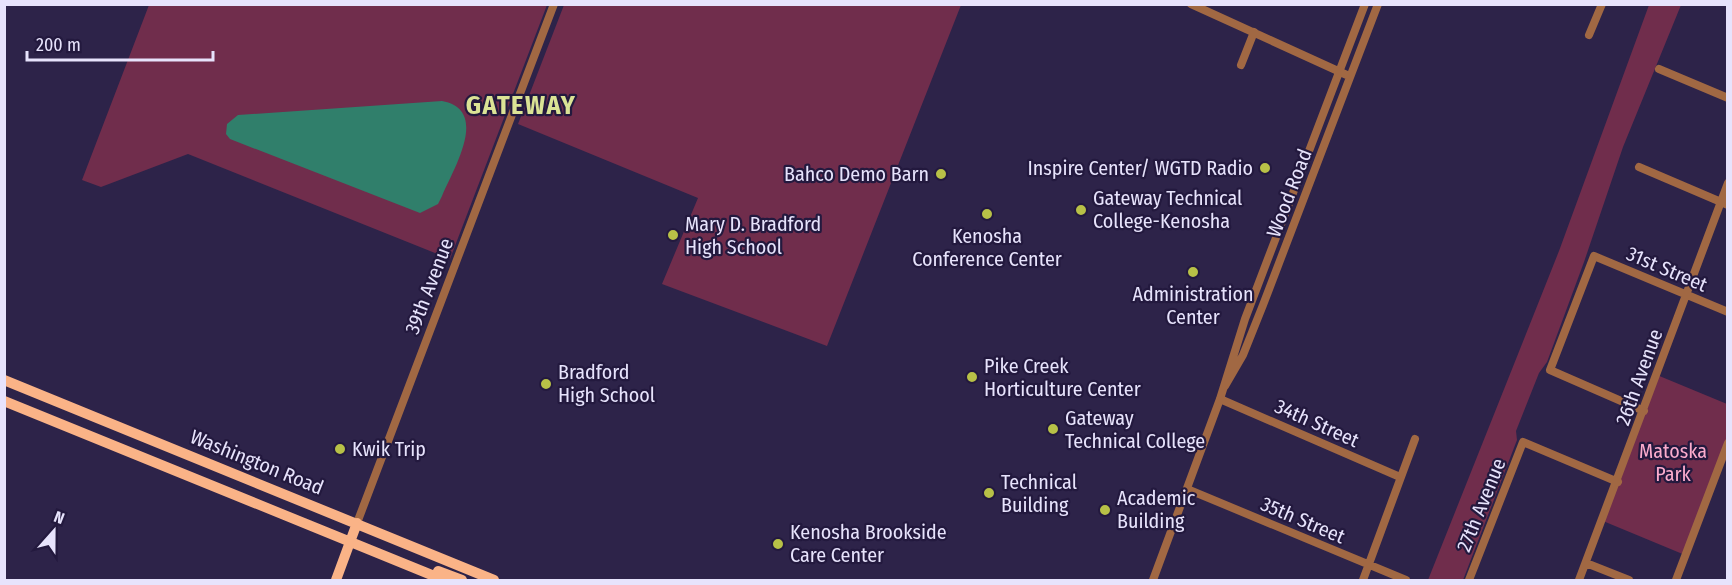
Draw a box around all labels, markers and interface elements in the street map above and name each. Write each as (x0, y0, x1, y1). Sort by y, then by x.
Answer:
scale bar (27, 24, 213, 62)
text: 200 m (36, 34, 81, 56)
district label: GATEWAY (466, 90, 576, 121)
street label: Wood Road (1261, 145, 1317, 241)
place label: Inspire Center/ WGTD Radio (1027, 156, 1253, 180)
marker: Inspire Center/ WGTD Radio (1258, 161, 1272, 175)
place label: Bahco Demo Barn (784, 162, 929, 186)
marker: Bahco Demo Barn (934, 167, 948, 181)
place label: Gateway Technical College-Kenosha (1093, 186, 1242, 233)
marker: Gateway Technical College-Kenosha (1074, 203, 1088, 217)
marker: Kenosha Conference Center (980, 207, 994, 221)
place label: Mary D. Bradford High School (685, 212, 821, 259)
place label: Kenosha Conference Center (912, 224, 1062, 271)
marker: Mary D. Bradford High School (666, 228, 680, 242)
street label: 39th Avenue (400, 235, 458, 337)
street label: 31st Street (1623, 241, 1711, 297)
marker: Administration Center (1186, 265, 1200, 279)
place label: Administration Center (1132, 282, 1254, 329)
street label: 26th Avenue (1611, 326, 1667, 428)
place label: Pike Creek Horticulture Center (984, 354, 1141, 401)
place label: Bradford High School (558, 360, 655, 407)
marker: Pike Creek Horticulture Center (965, 370, 979, 384)
marker: Bradford High School (539, 377, 553, 391)
street label: 34th Street (1271, 394, 1363, 452)
place label: Gateway Technical College (1065, 406, 1205, 453)
marker: Gateway Technical College (1046, 422, 1060, 436)
street label: Washington Road (187, 424, 327, 500)
place label: Kwik Trip (352, 437, 426, 461)
park label: Matoska Park (1639, 439, 1707, 486)
marker: Kwik Trip (333, 442, 347, 456)
street label: 27th Avenue (1451, 455, 1511, 555)
place label: Technical Building (1001, 470, 1077, 517)
marker: Technical Building (982, 486, 996, 500)
place label: Academic Building (1117, 486, 1196, 533)
street label: 35th Street (1257, 492, 1349, 549)
north arrow (24, 501, 84, 561)
marker: Academic Building (1098, 503, 1112, 517)
text: N (51, 507, 67, 528)
place label: Kenosha Brookside Care Center (790, 520, 947, 567)
marker: Kenosha Brookside Care Center (771, 537, 785, 551)

